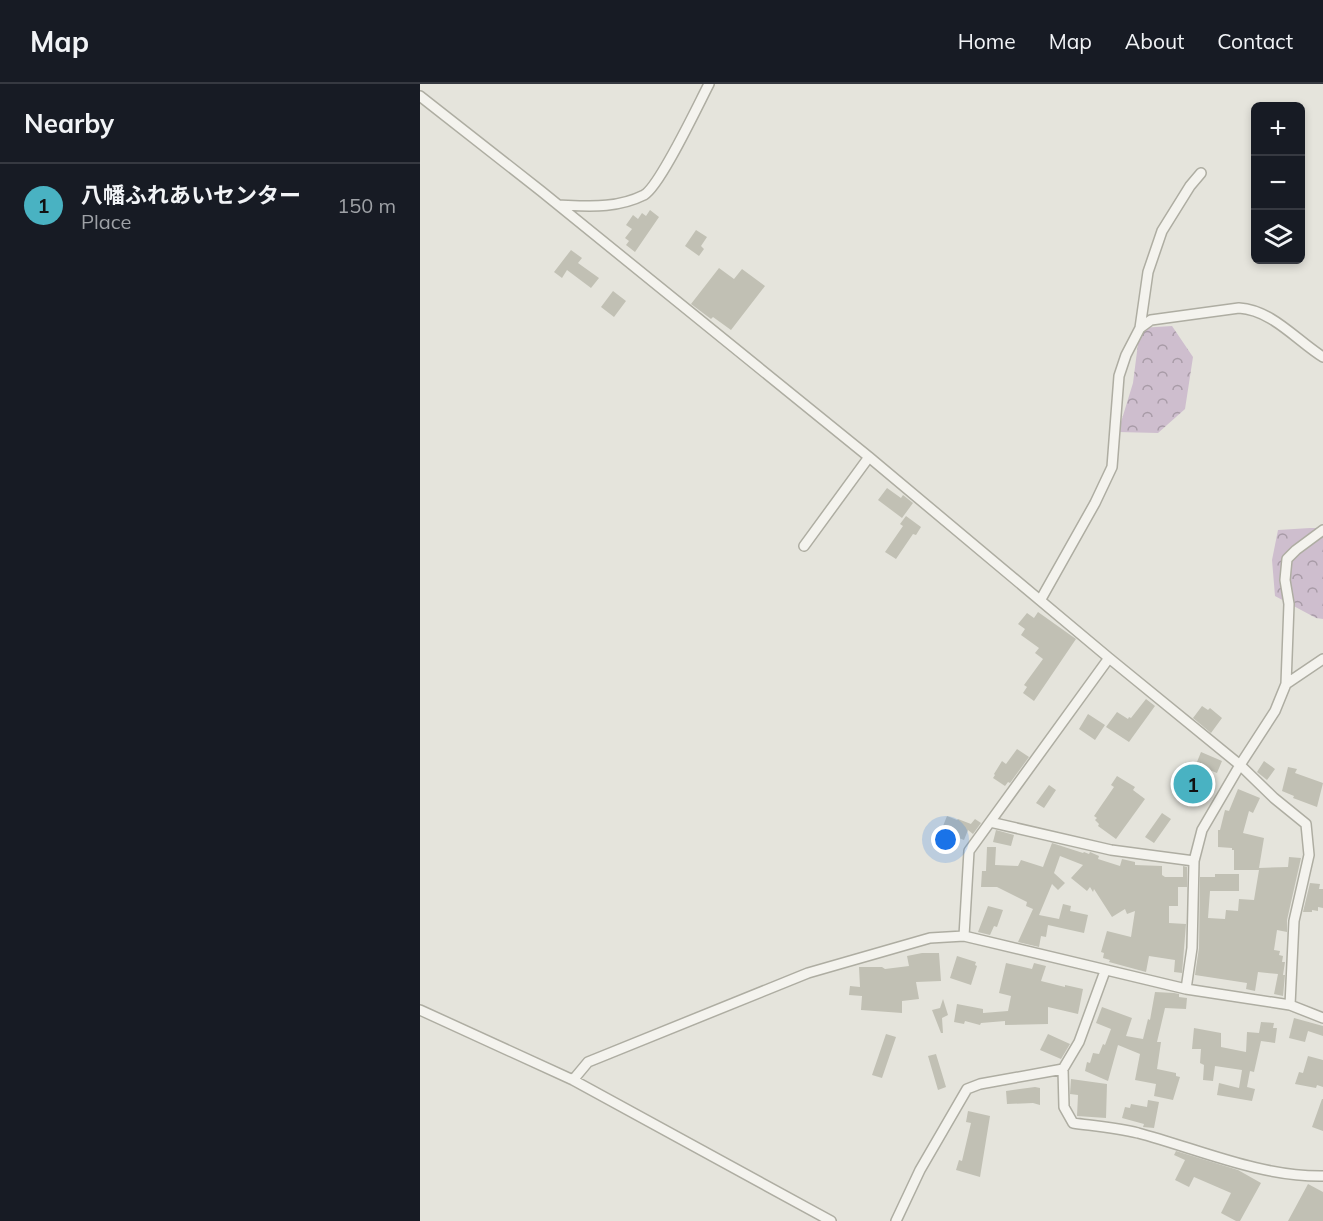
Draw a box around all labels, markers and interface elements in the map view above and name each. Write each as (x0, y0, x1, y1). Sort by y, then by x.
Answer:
text: Map (30, 24, 89, 59)
text: Home (958, 28, 1016, 54)
text: Map (1049, 28, 1092, 54)
text: About (1125, 28, 1184, 54)
text: Contact (1217, 28, 1293, 54)
map controls (1251, 102, 1305, 264)
button: + (1251, 102, 1305, 156)
text: Nearby (24, 107, 114, 140)
button: − (1251, 156, 1305, 210)
text: 八幡ふれあいセンター (81, 181, 301, 209)
text: 1 (38, 193, 50, 218)
text: 150 m (337, 193, 396, 218)
text: Place (81, 209, 131, 234)
button: layers (1251, 210, 1305, 264)
pin: 1 (1174, 762, 1212, 806)
your location (931, 825, 960, 854)

